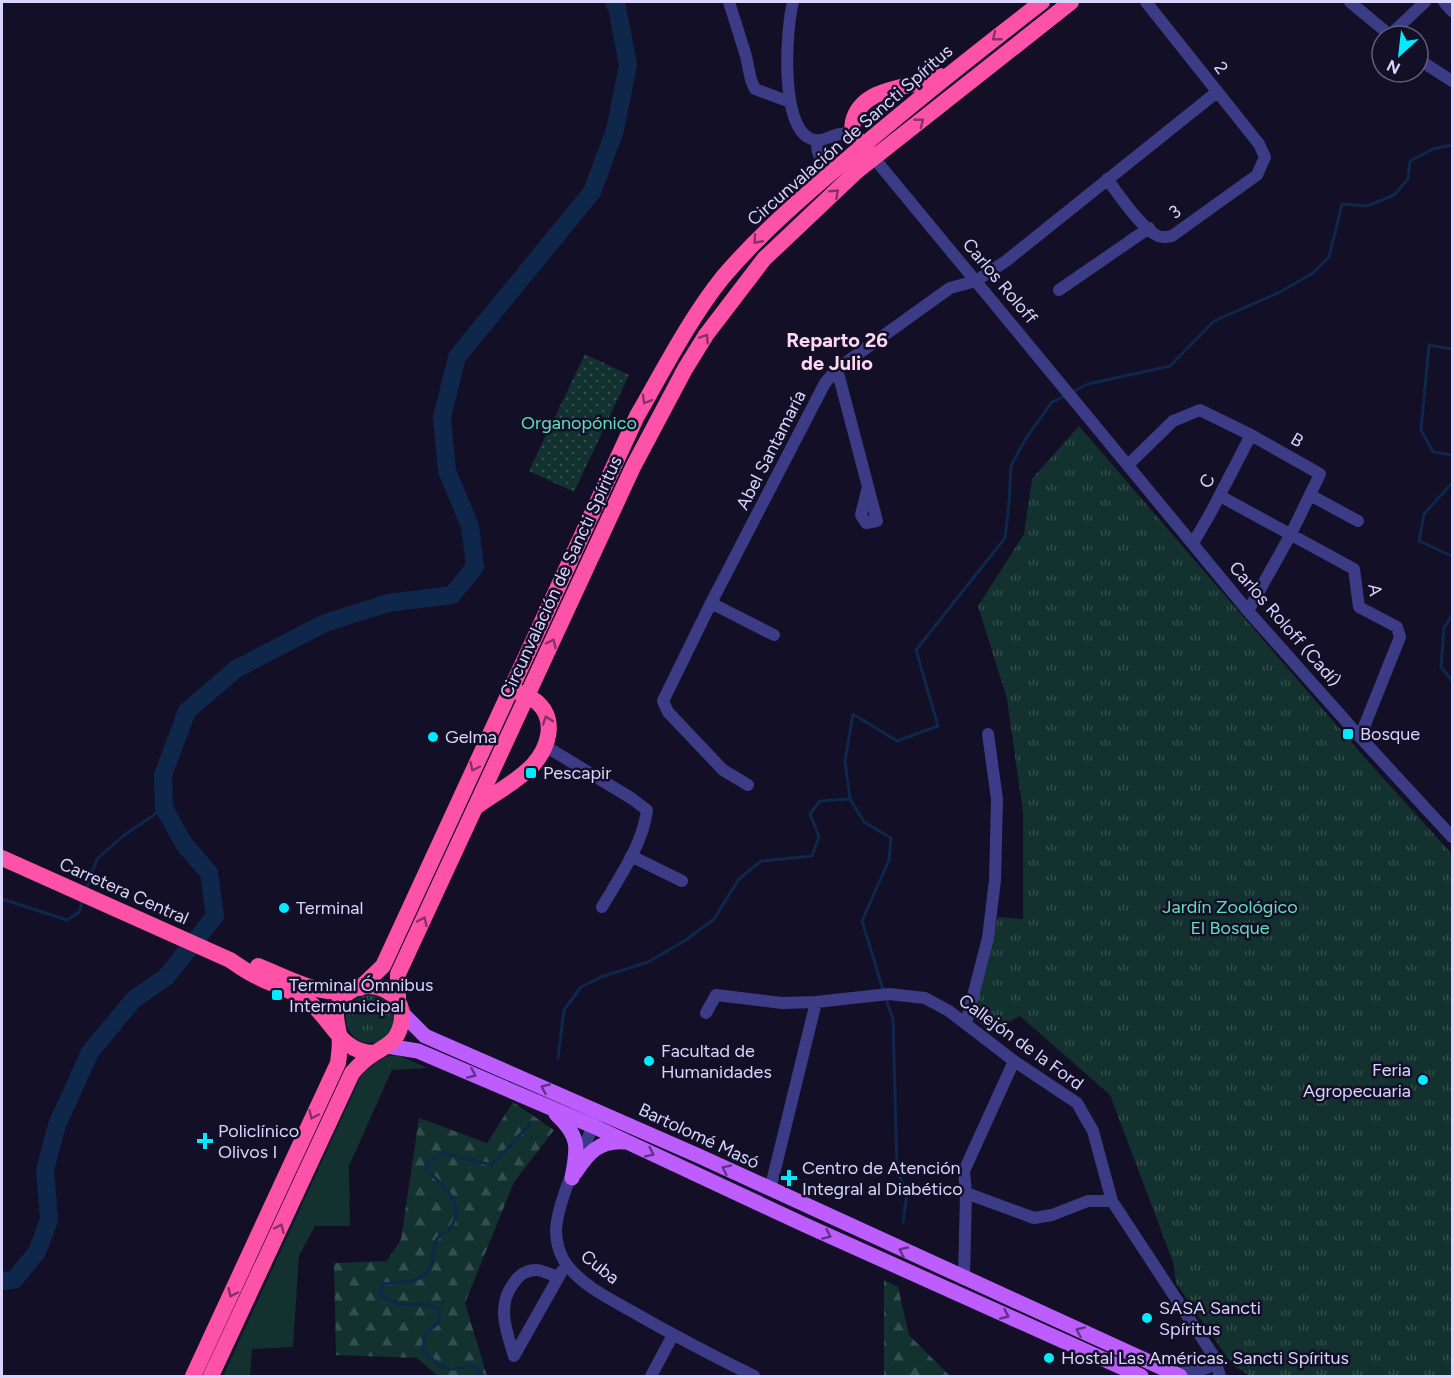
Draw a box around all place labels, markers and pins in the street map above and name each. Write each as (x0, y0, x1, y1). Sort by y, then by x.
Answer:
place label: Bosque (1360, 723, 1420, 745)
place label: Gelma (445, 726, 497, 748)
marker: Bosque (1341, 727, 1355, 741)
marker: Gelma (426, 730, 440, 744)
place label: Pescapir (543, 762, 611, 784)
marker: Pescapir (524, 766, 538, 780)
place label: Terminal (296, 897, 363, 919)
marker: Terminal (277, 901, 291, 915)
place label: Terminal Ómnibus Intermunicipal (289, 974, 433, 1017)
marker: Terminal Ómnibus Intermunicipal (270, 988, 284, 1002)
place label: Facultad de Humanidades (661, 1040, 772, 1083)
marker: Facultad de Humanidades (642, 1054, 656, 1068)
place label: Feria Agropecuaria (1303, 1059, 1411, 1102)
marker: Feria Agropecuaria (1416, 1073, 1430, 1087)
place label: Policlínico Olivos I (218, 1120, 299, 1163)
marker: Policlínico Olivos I (196, 1132, 214, 1150)
place label: Centro de Atención Integral al Diabético (802, 1157, 963, 1200)
marker: Centro de Atención Integral al Diabético (780, 1169, 798, 1187)
place label: SASA Sancti Spíritus (1159, 1297, 1261, 1340)
marker: SASA Sancti Spíritus (1140, 1311, 1154, 1325)
place label: Hostal Las Américas. Sancti Spíritus (1061, 1347, 1349, 1369)
marker: Hostal Las Américas. Sancti Spíritus (1042, 1351, 1056, 1365)

